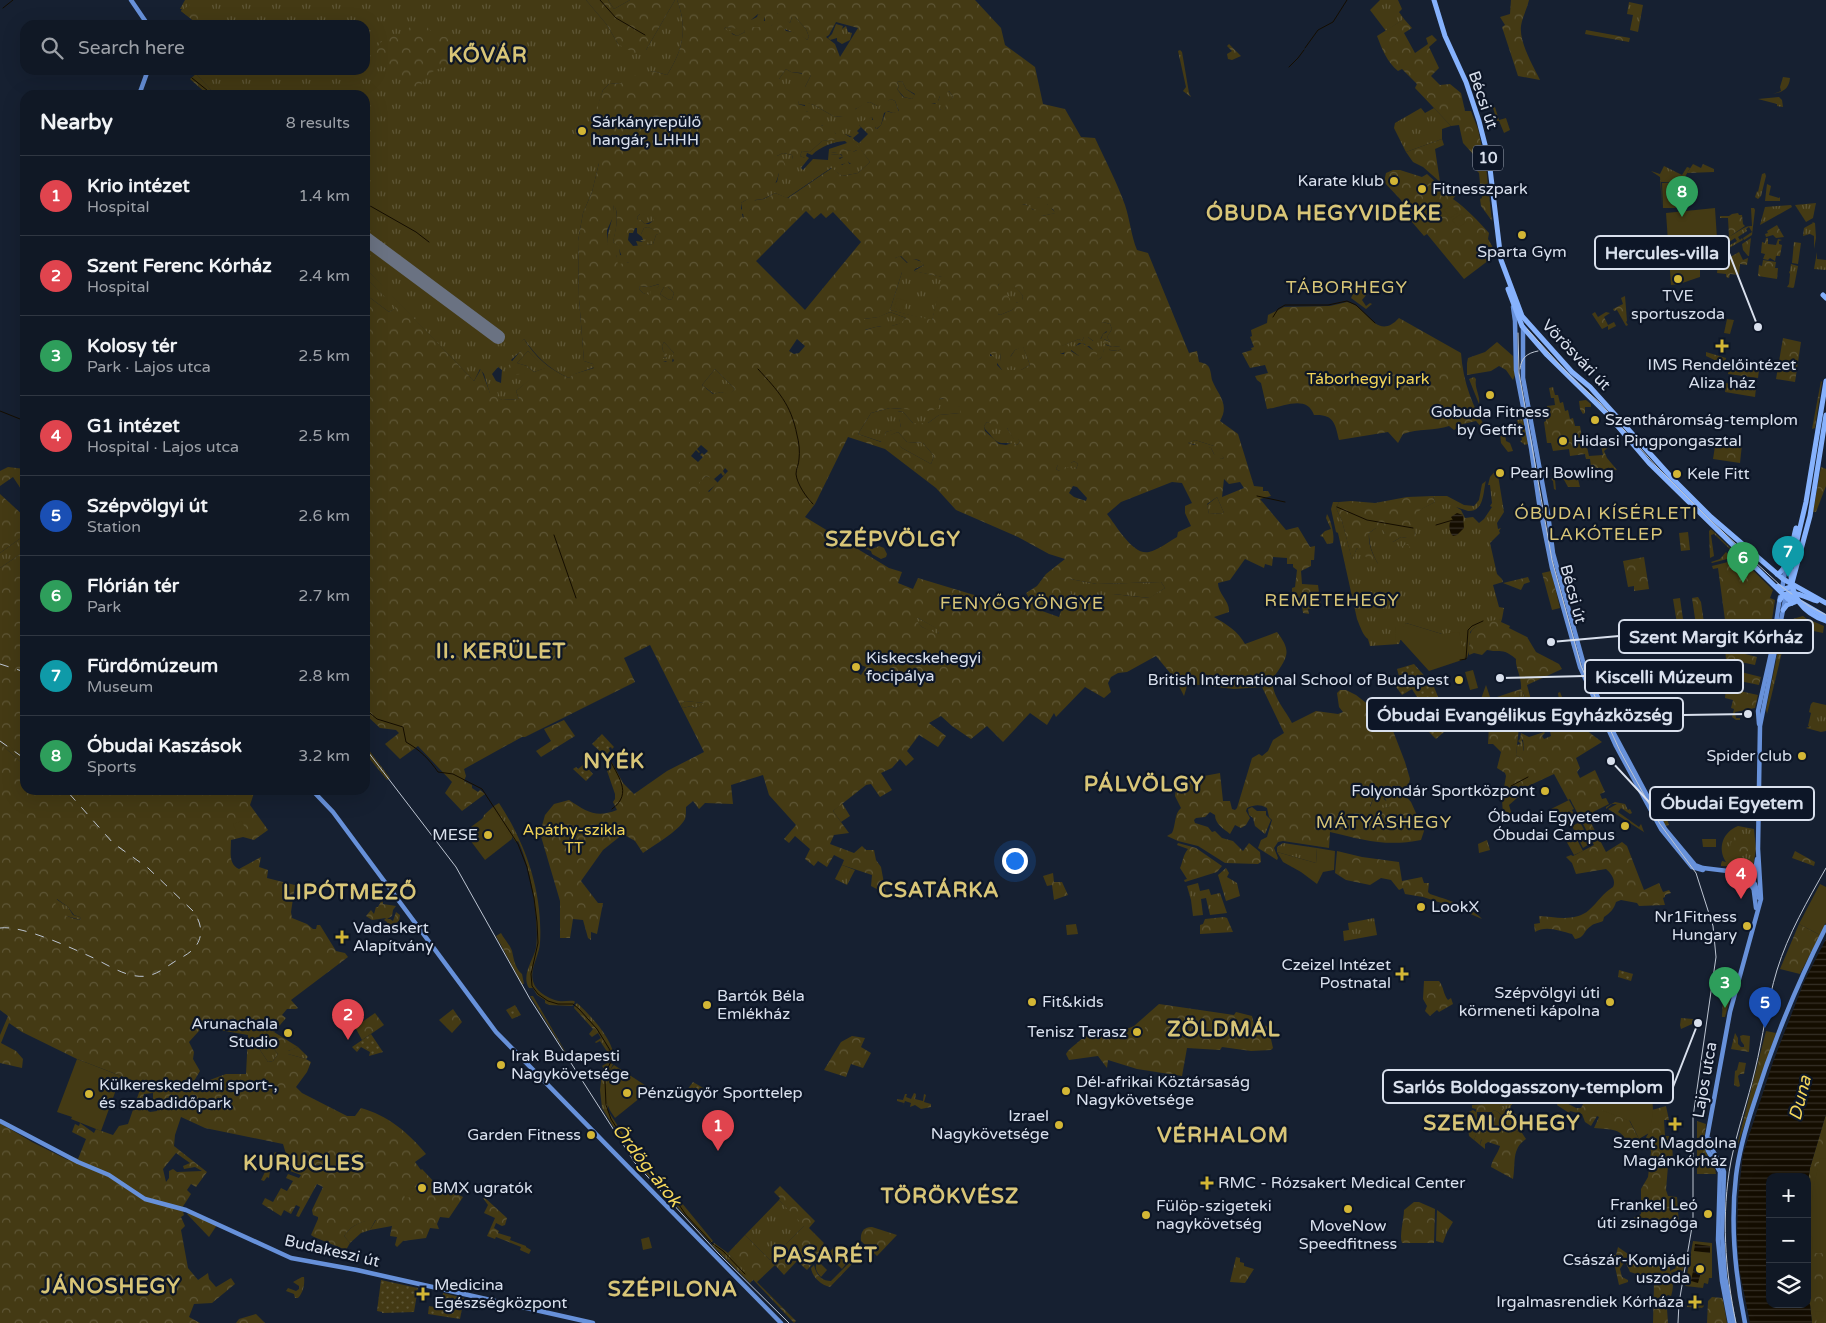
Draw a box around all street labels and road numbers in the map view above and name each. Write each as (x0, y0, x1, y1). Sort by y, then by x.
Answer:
street label: Bécsi út (1464, 68, 1502, 132)
road number: 10 (1473, 146, 1503, 170)
street label: Vörösvári út (1537, 315, 1615, 395)
street label: Bécsi út (1556, 562, 1590, 626)
street label: Lajos utca (1688, 1040, 1722, 1120)
street label: Budakeszi út (282, 1230, 382, 1272)

